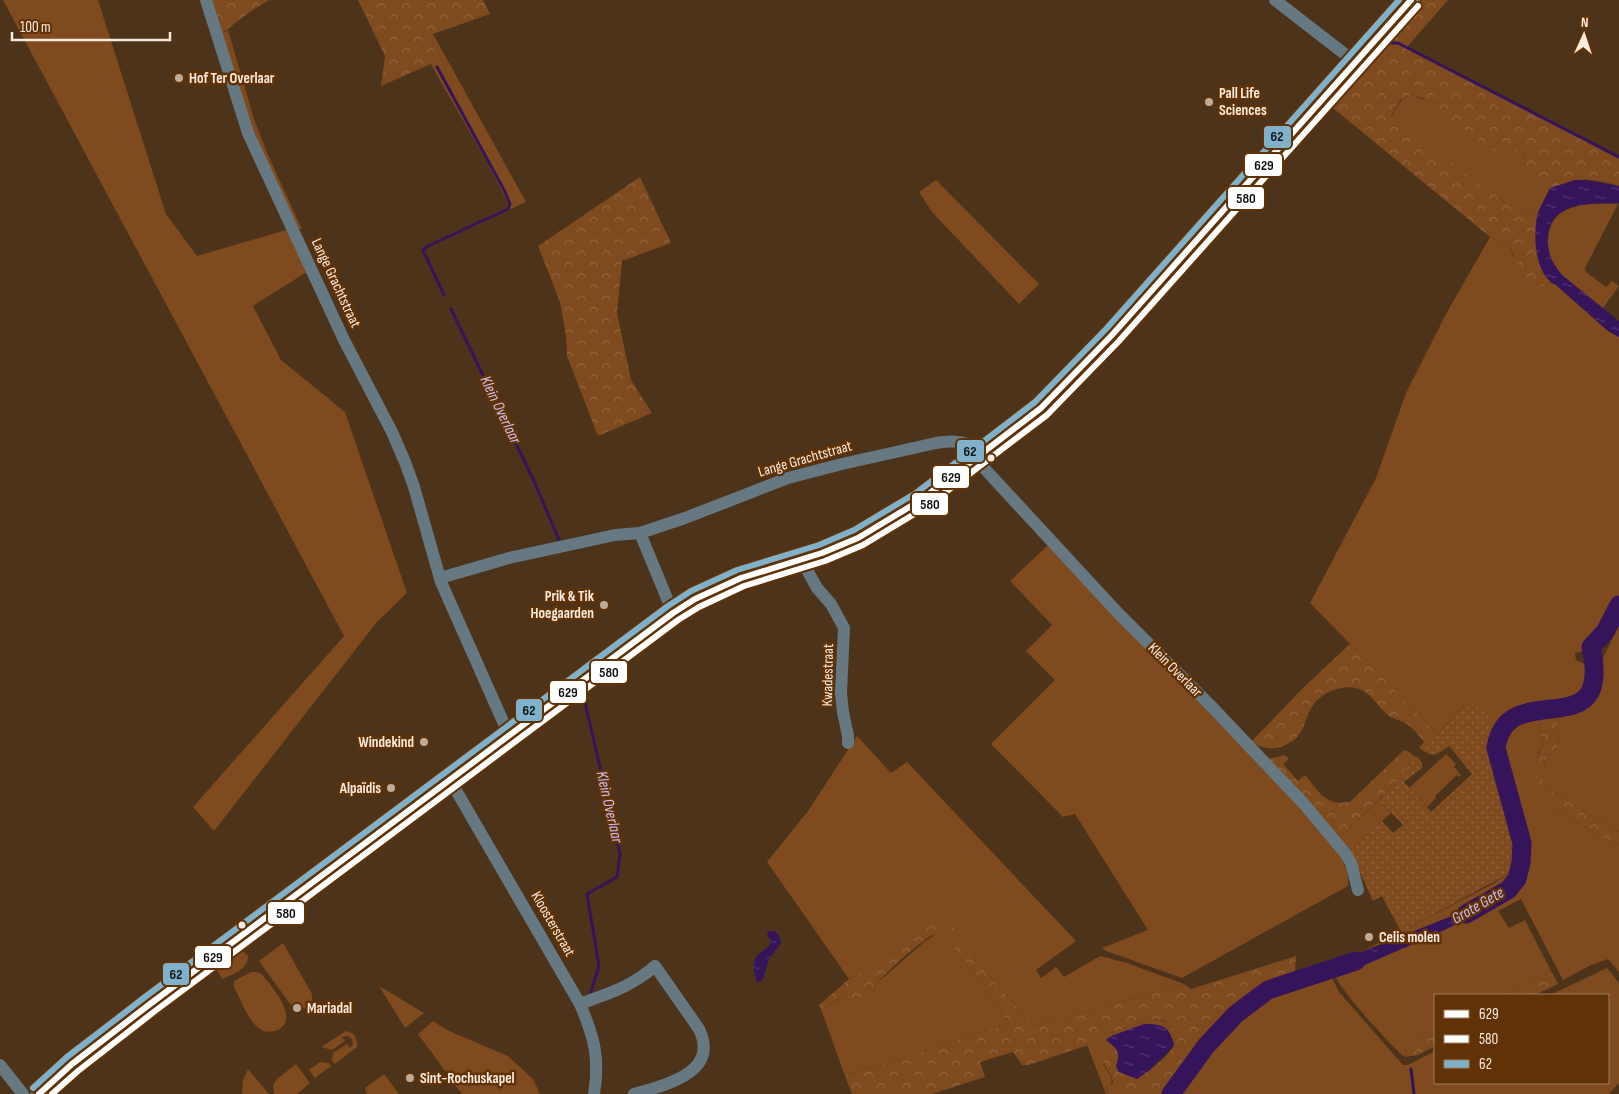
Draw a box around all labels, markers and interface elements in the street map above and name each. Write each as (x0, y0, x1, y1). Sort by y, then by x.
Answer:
scale bar (12, 10, 170, 42)
north arrow (1559, 10, 1609, 60)
text: N (1580, 14, 1589, 31)
text: 100 m (20, 18, 51, 37)
place label: Hof Ter Overlaar (189, 69, 275, 88)
marker: Hof Ter Overlaar (173, 72, 185, 84)
place label: Pall Life Sciences (1219, 84, 1267, 120)
marker: Pall Life Sciences (1203, 96, 1215, 108)
line badge: 62 (1263, 125, 1292, 149)
text: 62 (1271, 128, 1283, 145)
line badge: 629 (1244, 153, 1283, 177)
text: 629 (1254, 157, 1274, 174)
line badge: 580 (1227, 186, 1265, 210)
text: 580 (1236, 190, 1256, 207)
street label: Lange Grachtstraat (307, 235, 365, 331)
water label: Klein Overlaar (475, 373, 525, 447)
street label: Lange Grachtstraat (756, 436, 854, 481)
line badge: 62 (956, 439, 985, 463)
text: 62 (964, 443, 976, 460)
unlabelled marker (986, 453, 996, 463)
line badge: 629 (932, 465, 970, 489)
text: 629 (941, 469, 961, 486)
line badge: 580 (911, 492, 949, 516)
text: 580 (920, 496, 940, 513)
place label: Prik & Tik Hoegaarden (531, 587, 595, 623)
marker: Prik & Tik Hoegaarden (598, 599, 610, 611)
street label: Klein Overlaar (1144, 639, 1207, 702)
street label: Kwadestraat (818, 643, 838, 707)
line badge: 580 (590, 660, 628, 684)
text: 580 (599, 664, 619, 681)
line badge: 629 (549, 680, 587, 704)
text: 629 (558, 684, 578, 701)
line badge: 62 (515, 698, 543, 722)
text: 62 (523, 702, 535, 719)
place label: Windekind (358, 733, 414, 752)
marker: Windekind (418, 736, 430, 748)
water label: Klein Overlaar (592, 769, 627, 845)
place label: Alpaïdis (339, 779, 381, 798)
marker: Alpaïdis (385, 782, 397, 794)
water label: Grote Gete (1449, 883, 1507, 929)
street label: Kloosterstraat (527, 888, 579, 960)
line badge: 580 (267, 901, 305, 925)
text: 580 (276, 905, 296, 922)
unlabelled marker (237, 920, 247, 930)
place label: Celis molen (1379, 928, 1440, 947)
marker: Celis molen (1363, 931, 1375, 943)
line badge: 629 (194, 945, 232, 969)
text: 629 (203, 949, 223, 966)
line badge: 62 (162, 962, 190, 986)
text: 62 (170, 966, 182, 983)
legend (1434, 994, 1609, 1084)
place label: Mariadal (307, 999, 352, 1018)
marker: Mariadal (291, 1002, 303, 1014)
text: 629 (1479, 1005, 1499, 1024)
text: 580 (1479, 1030, 1498, 1049)
text: 62 (1479, 1055, 1492, 1074)
place label: Sint-Rochuskapel (420, 1069, 515, 1088)
marker: Sint-Rochuskapel (404, 1072, 416, 1084)

